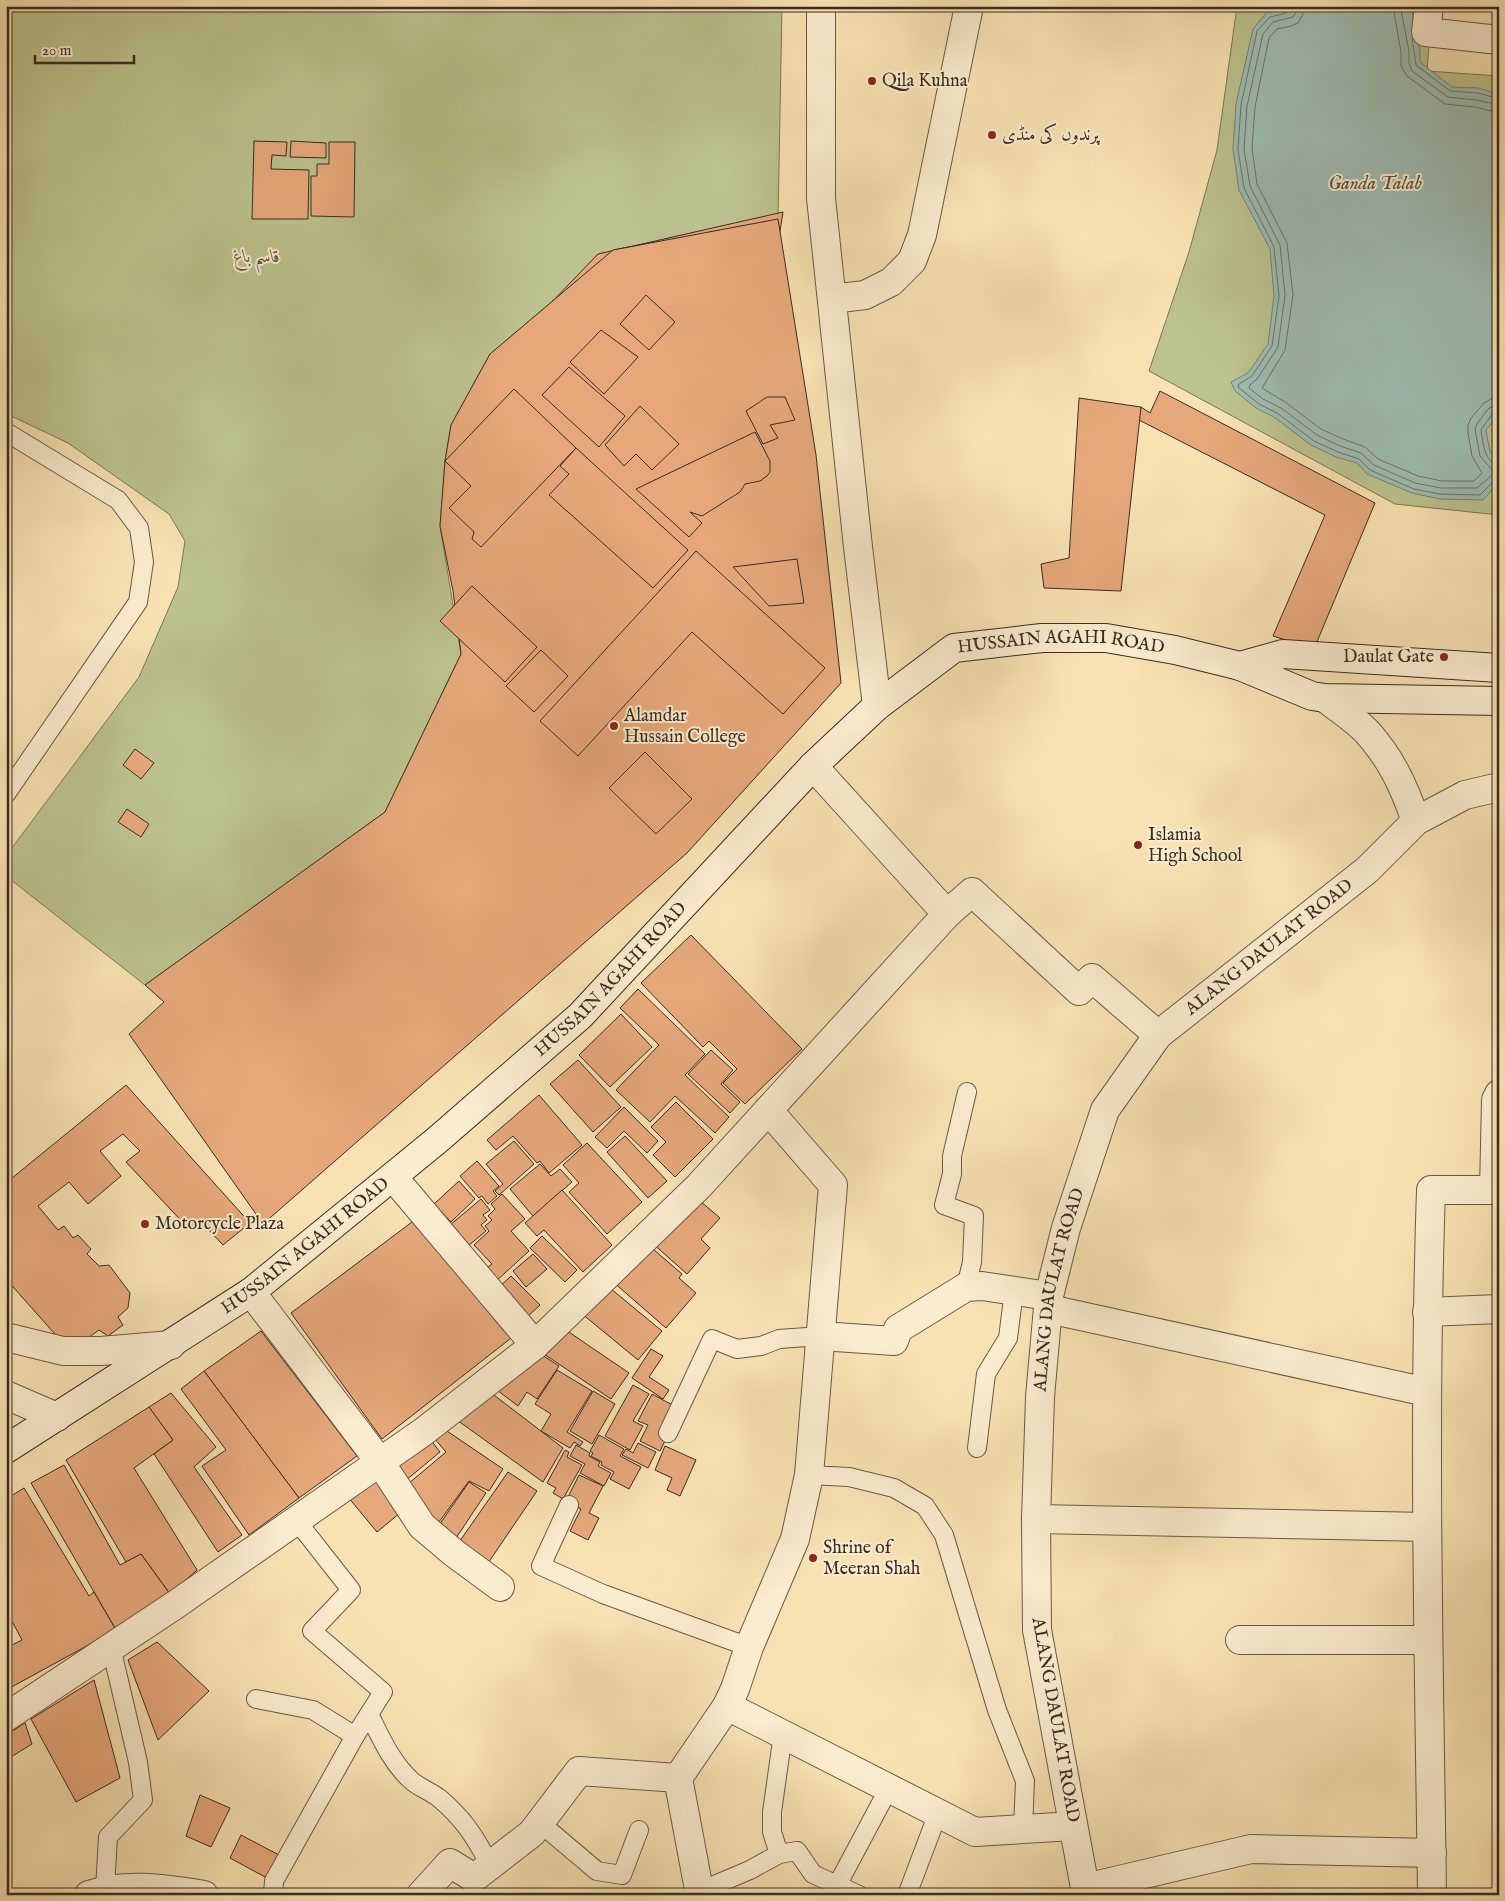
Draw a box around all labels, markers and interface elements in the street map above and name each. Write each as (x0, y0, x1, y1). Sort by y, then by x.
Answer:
scale bar (35, 32, 134, 64)
text: 20 m (42, 41, 72, 60)
place label: Qila Kuhna (882, 70, 968, 93)
marker: Qila Kuhna (866, 75, 878, 87)
place label: پرندوں کی منڈی (1002, 122, 1101, 147)
marker: پرندوں کی منڈی (986, 129, 998, 141)
water label: Ganda Talab (1328, 172, 1422, 196)
park label: قاسم باغ (234, 246, 280, 274)
street label: HUSSAIN AGAHI ROAD (956, 627, 1166, 659)
place label: Daulat Gate (1343, 646, 1434, 669)
marker: Daulat Gate (1438, 651, 1450, 663)
place label: Alamdar Hussain College (623, 705, 746, 749)
marker: Alamdar Hussain College (608, 720, 620, 732)
place label: Islamia High School (1148, 824, 1242, 868)
marker: Islamia High School (1132, 839, 1144, 851)
street label: ALANG DAULAT ROAD (1180, 874, 1358, 1021)
street label: HUSSAIN AGAHI ROAD (530, 897, 692, 1062)
street label: HUSSAIN AGAHI ROAD (217, 1172, 394, 1320)
street label: ALANG DAULAT ROAD (1029, 1185, 1090, 1394)
place label: Motorcycle Plaza (155, 1213, 284, 1236)
marker: Motorcycle Plaza (139, 1218, 151, 1230)
place label: Shrine of Meeran Shah (823, 1537, 921, 1581)
marker: Shrine of Meeran Shah (807, 1552, 819, 1564)
street label: ALANG DAULAT ROAD (1025, 1615, 1084, 1824)

